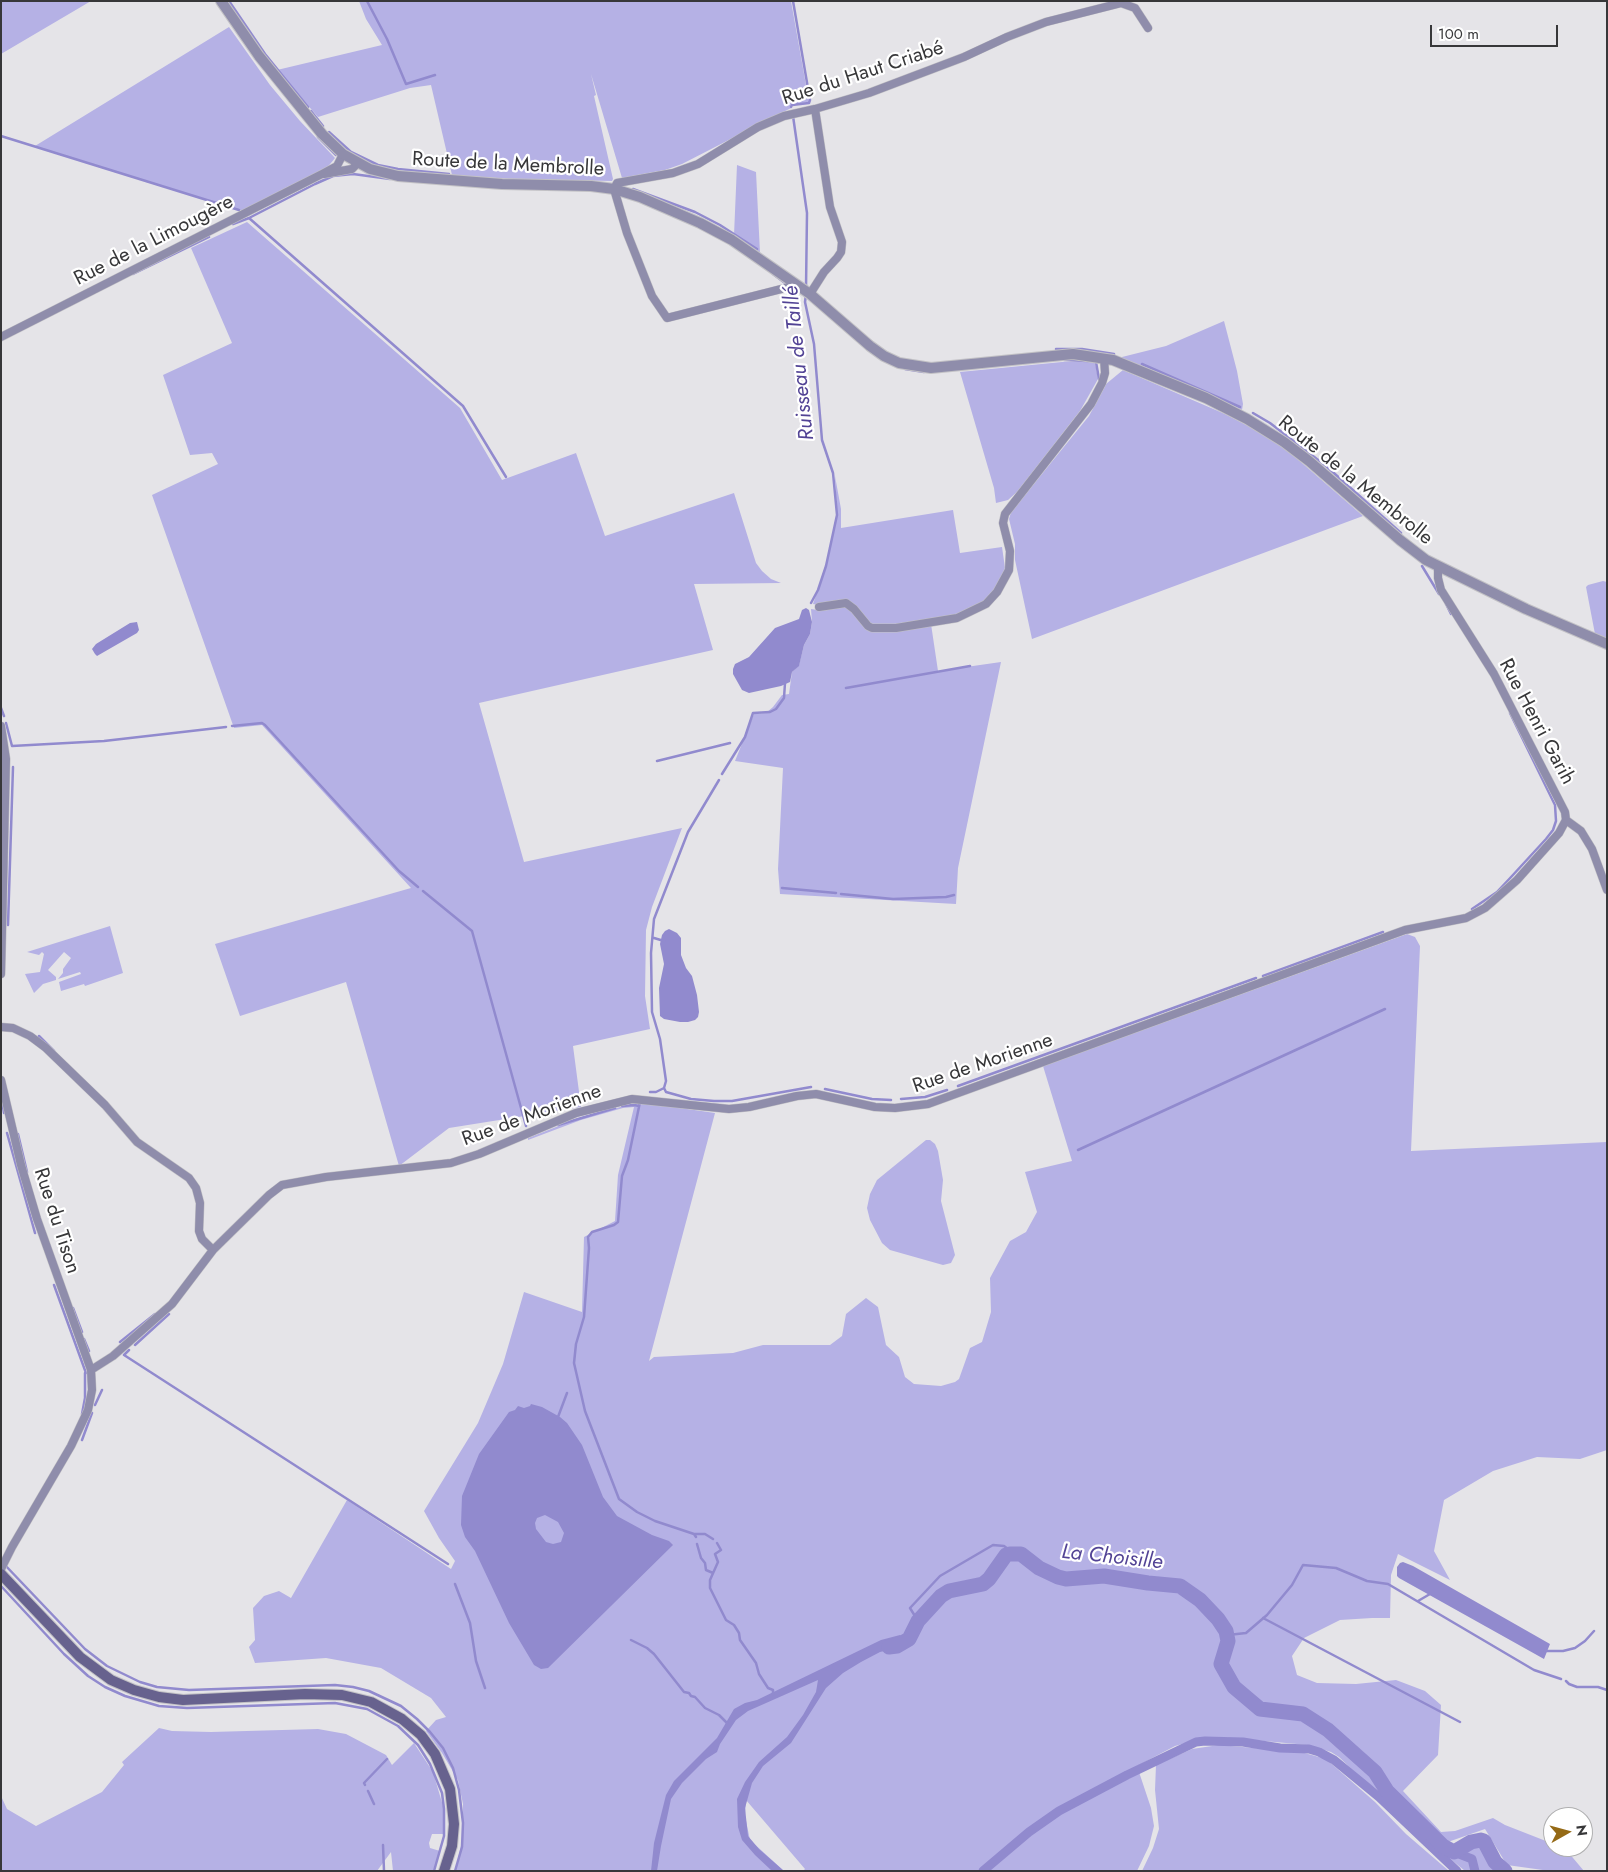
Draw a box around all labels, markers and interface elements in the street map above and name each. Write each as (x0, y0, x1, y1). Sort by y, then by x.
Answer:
scale bar (1433, 15, 1560, 47)
text: 100 m (1438, 23, 1479, 45)
street label: Rue du Haut Criabé (779, 37, 947, 111)
street label: Route de la Membrolle (411, 148, 605, 182)
street label: Rue de la Limougère (70, 190, 238, 292)
water label: Ruisseau de Taillé (779, 284, 821, 442)
street label: Route de la Membrolle (1273, 411, 1437, 551)
street label: Rue Henri Garih (1493, 655, 1579, 789)
street label: Rue de Morienne (910, 1029, 1056, 1099)
street label: Rue de Morienne (459, 1080, 605, 1152)
street label: Rue du Tison (28, 1165, 84, 1277)
water label: La Choisille (1060, 1540, 1164, 1576)
north arrow (1543, 1807, 1593, 1857)
text: N (1571, 1824, 1592, 1837)

